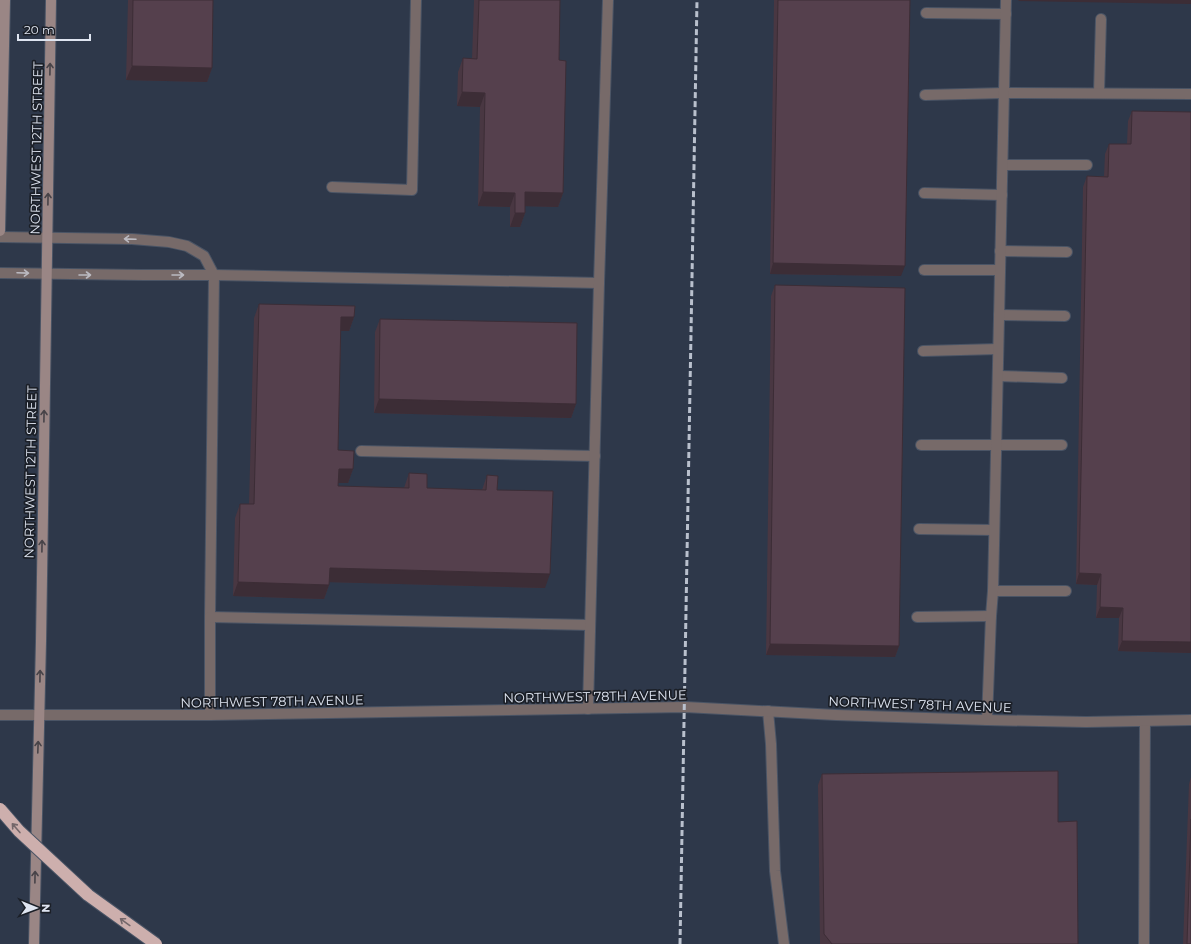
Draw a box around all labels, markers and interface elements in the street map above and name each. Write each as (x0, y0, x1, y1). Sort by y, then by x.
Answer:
scale bar (18, 16, 90, 42)
text: 20 m (24, 22, 55, 37)
street label: NORTHWEST 12TH STREET (26, 61, 46, 235)
one-way arrow (46, 63, 54, 76)
one-way arrow (44, 193, 51, 206)
one-way arrow (124, 235, 137, 243)
one-way arrow (16, 270, 29, 277)
one-way arrow (78, 271, 91, 278)
one-way arrow (171, 271, 184, 279)
street label: NORTHWEST 12TH STREET (20, 385, 40, 559)
one-way arrow (40, 410, 48, 423)
one-way arrow (38, 540, 46, 553)
one-way arrow (36, 670, 44, 683)
street label: NORTHWEST 78TH AVENUE (503, 686, 687, 706)
street label: NORTHWEST 78TH AVENUE (180, 691, 364, 711)
street label: NORTHWEST 78TH AVENUE (828, 693, 1012, 715)
one-way arrow (34, 741, 42, 754)
one-way arrow (11, 822, 20, 833)
one-way arrow (31, 871, 39, 884)
north arrow (16, 888, 56, 928)
text: N (39, 904, 53, 913)
one-way arrow (119, 917, 130, 926)

